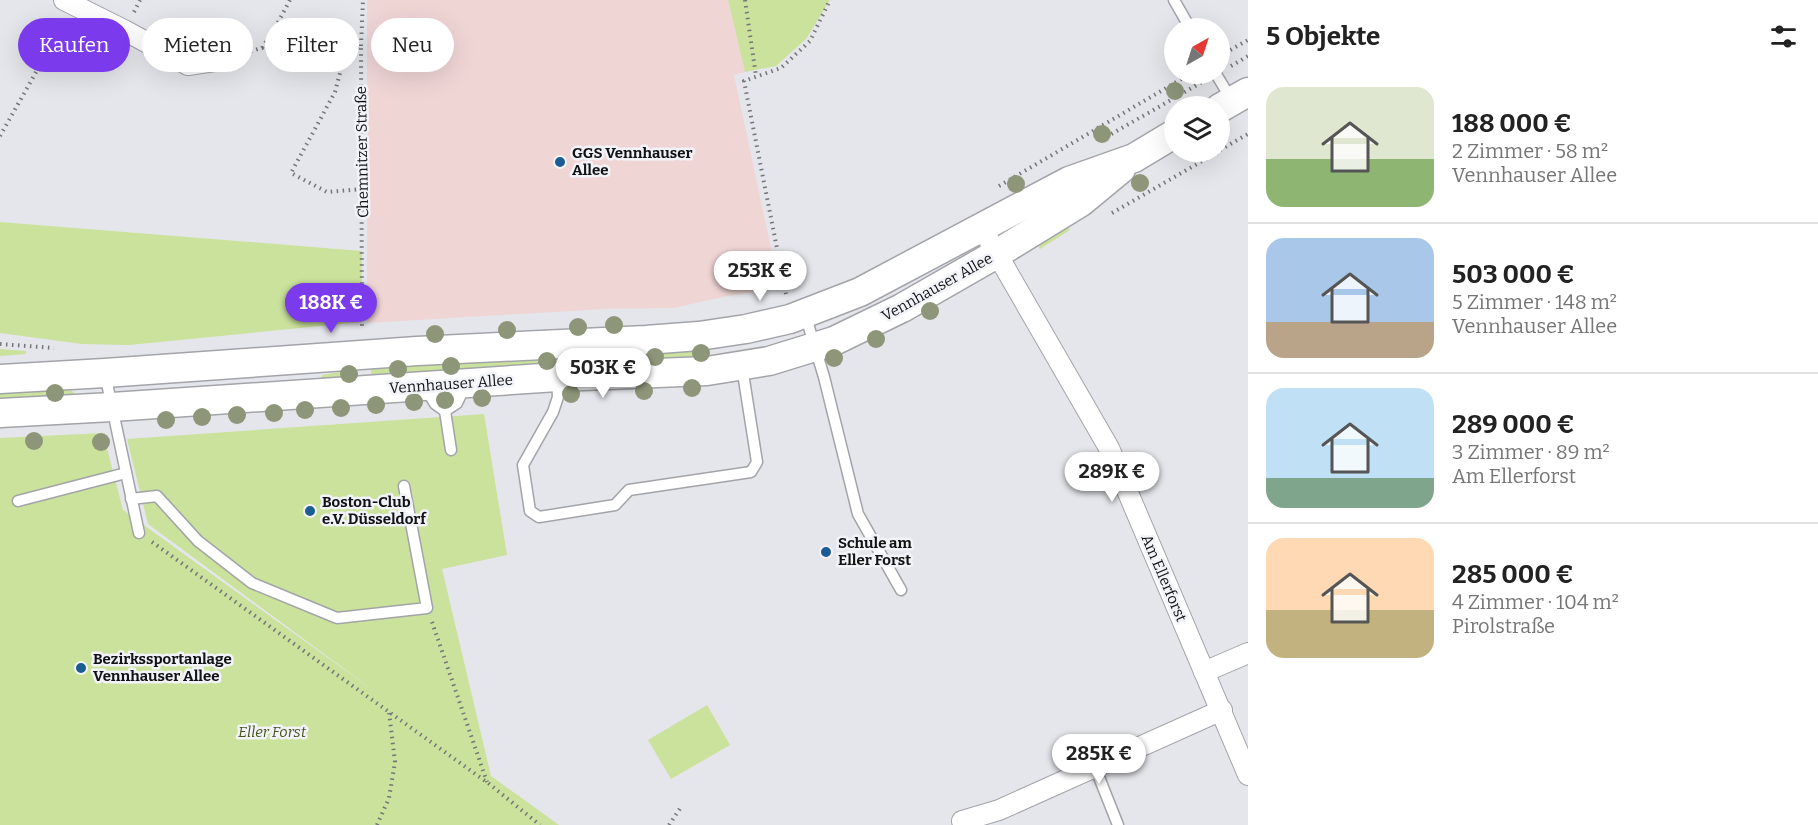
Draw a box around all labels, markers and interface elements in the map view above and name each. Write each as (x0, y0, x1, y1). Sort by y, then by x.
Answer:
chip: Kaufen (18, 18, 130, 72)
chip: Mieten (142, 18, 253, 72)
chip: Filter (265, 18, 359, 72)
chip: Neu (371, 18, 454, 72)
north arrow (1164, 18, 1230, 84)
map controls (1164, 18, 1230, 162)
icon: filters (1767, 20, 1800, 53)
text: 5 Objekte (1266, 21, 1380, 52)
street label: Chemnitzer Straße (352, 86, 372, 218)
button: layers (1164, 96, 1230, 162)
text: 188 000 € (1452, 108, 1572, 139)
icon: home (1314, 111, 1386, 183)
text: 2 Zimmer · 58 m² (1452, 139, 1608, 163)
place label: GGS Vennhauser Allee (572, 144, 692, 179)
marker: GGS Vennhauser Allee (553, 155, 567, 169)
text: Vennhauser Allee (1452, 163, 1617, 187)
street label: Vennhauser Allee (878, 249, 996, 325)
pin: 253K € (711, 251, 809, 302)
text: 253K € (728, 258, 792, 282)
text: 503 000 € (1452, 259, 1575, 290)
icon: home (1314, 262, 1386, 334)
pin: 188K € (282, 283, 380, 334)
text: 188K € (299, 290, 363, 314)
text: 5 Zimmer · 148 m² (1452, 290, 1617, 314)
text: Vennhauser Allee (1452, 314, 1617, 338)
pin: 503K € (554, 348, 652, 399)
text: 503K € (570, 355, 636, 379)
street label: Vennhauser Allee (389, 371, 513, 397)
text: 289 000 € (1452, 409, 1575, 440)
icon: home (1314, 412, 1386, 484)
text: 3 Zimmer · 89 m² (1452, 440, 1610, 464)
pin: 289K € (1063, 452, 1161, 503)
text: 289K € (1079, 459, 1145, 483)
text: Am Ellerforst (1452, 464, 1576, 488)
place label: Boston-Club e.V. Düsseldorf (322, 493, 427, 528)
marker: Boston-Club e.V. Düsseldorf (303, 504, 317, 518)
street label: Am Ellerforst (1138, 532, 1191, 625)
place label: Schule am Eller Forst (838, 534, 913, 569)
marker: Schule am Eller Forst (819, 545, 833, 559)
text: 285 000 € (1452, 559, 1573, 590)
icon: home (1314, 562, 1386, 634)
text: 4 Zimmer · 104 m² (1452, 590, 1619, 614)
text: Pirolstraße (1452, 614, 1555, 638)
place label: Bezirkssportanlage Vennhauser Allee (93, 650, 232, 685)
marker: Bezirkssportanlage Vennhauser Allee (74, 661, 88, 675)
park label: Eller Forst (238, 723, 307, 741)
pin: 285K € (1050, 734, 1148, 785)
text: 285K € (1066, 741, 1132, 765)

